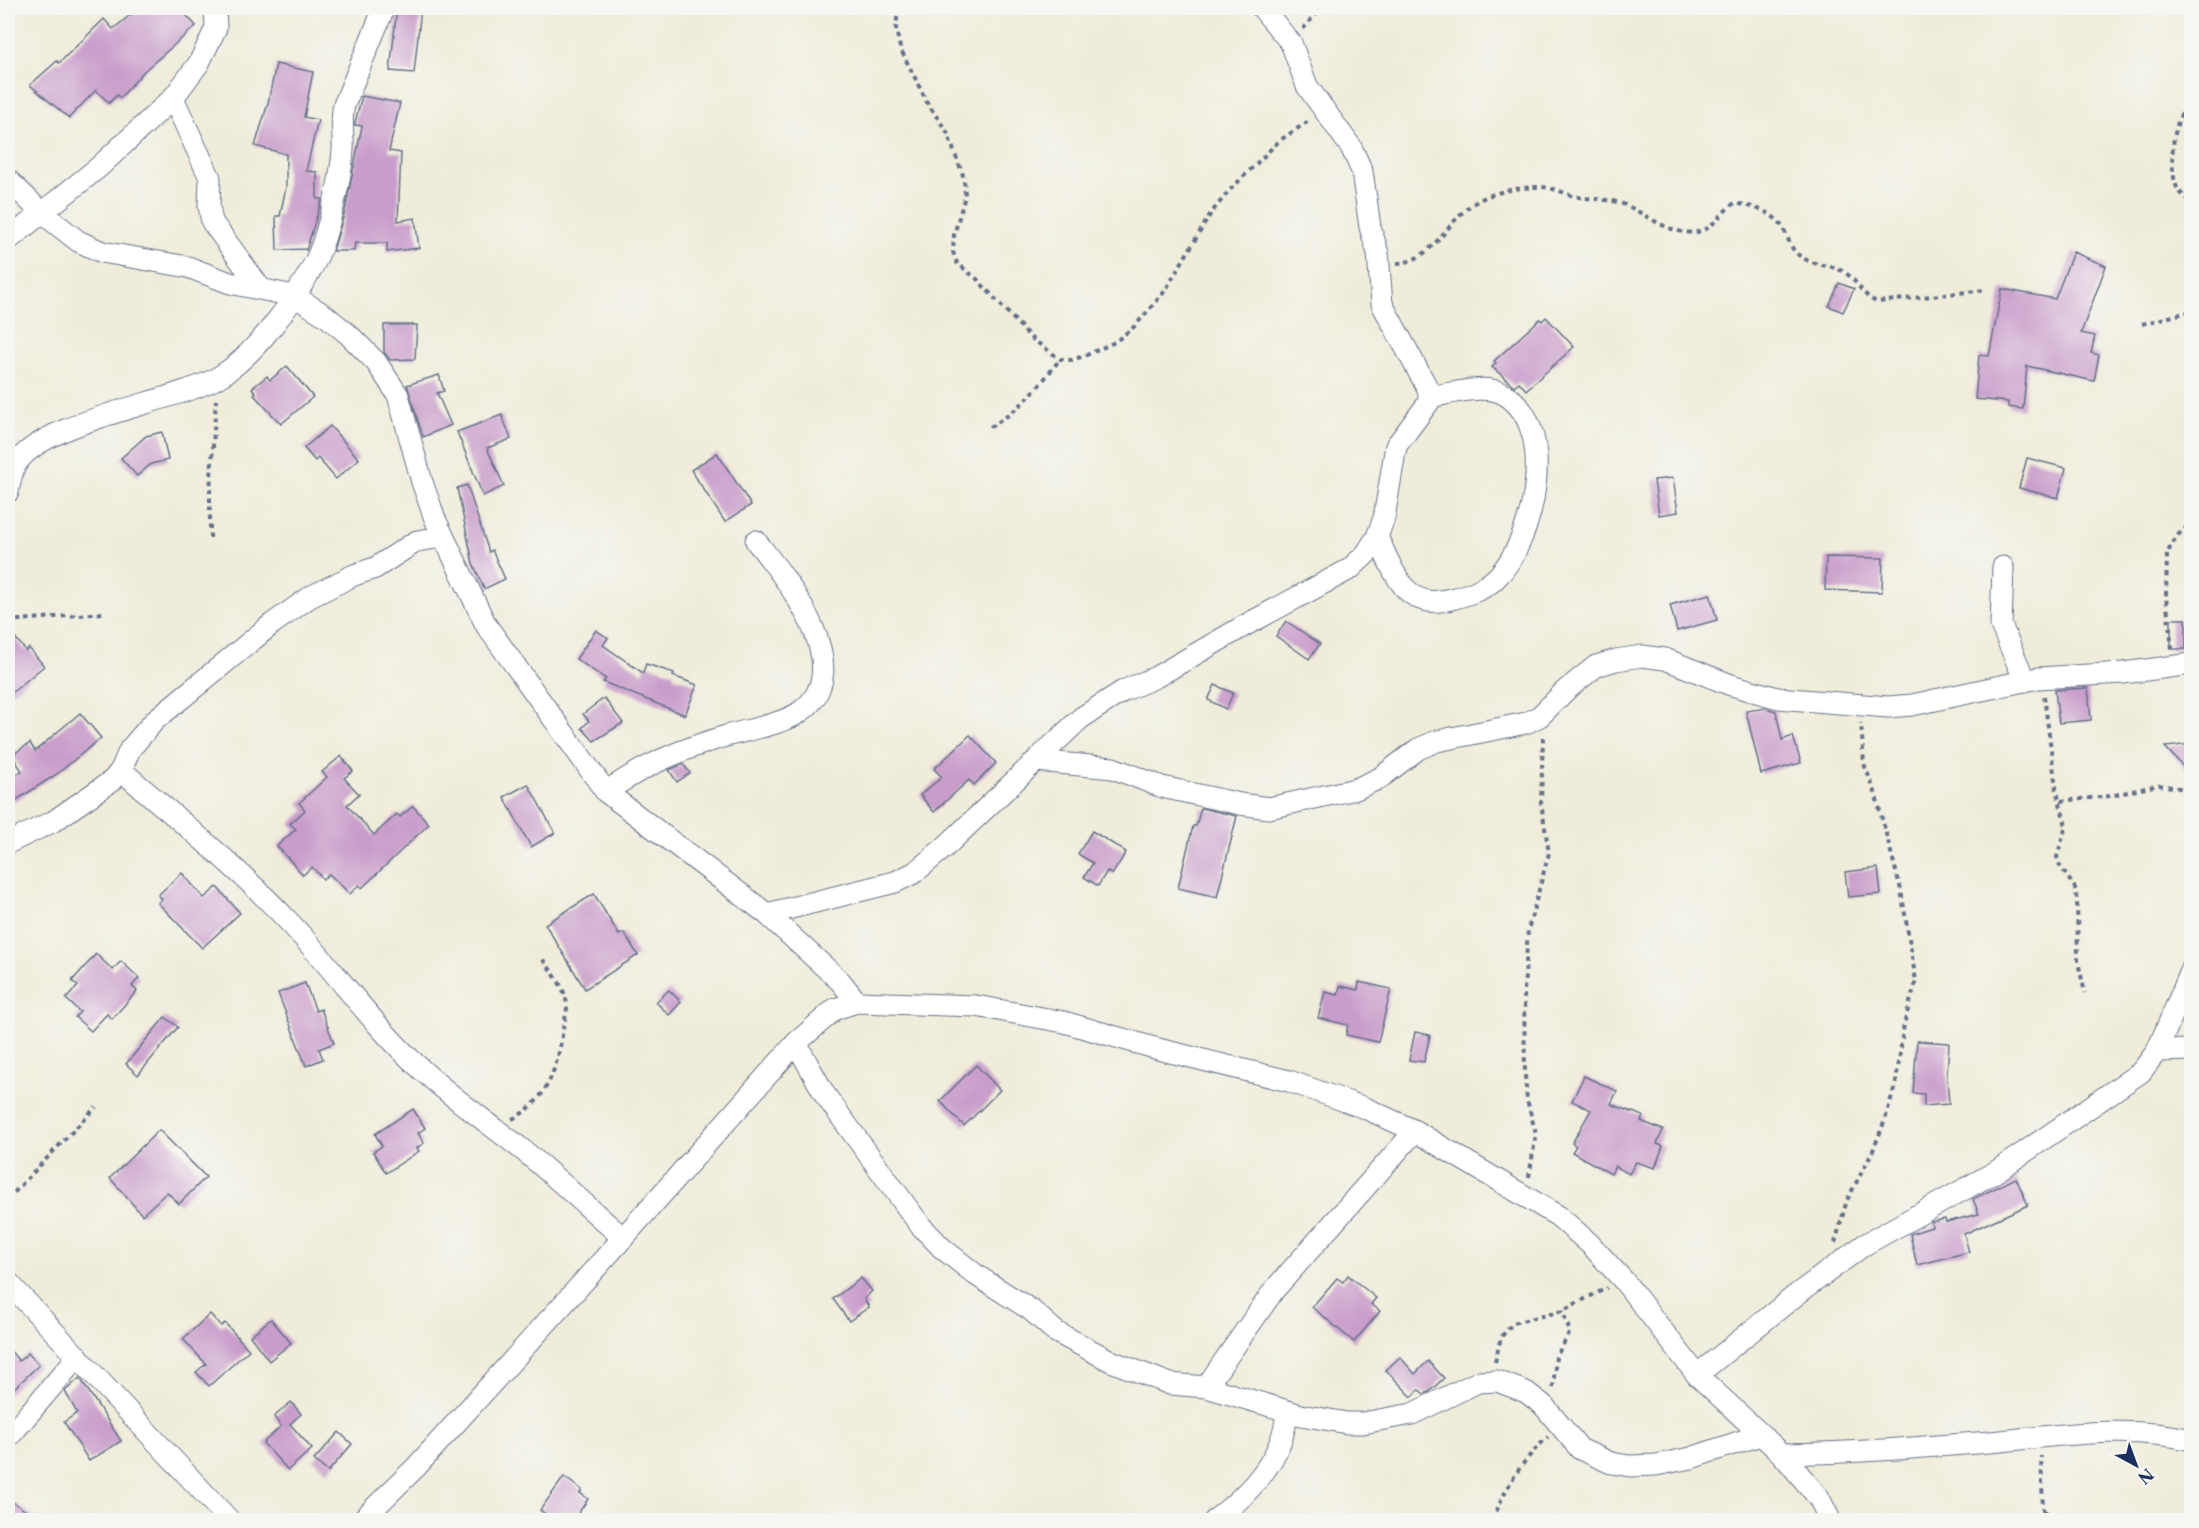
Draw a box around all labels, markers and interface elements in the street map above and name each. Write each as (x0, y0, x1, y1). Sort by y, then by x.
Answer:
north arrow (2106, 1435, 2166, 1495)
text: N (2134, 1464, 2158, 1488)

